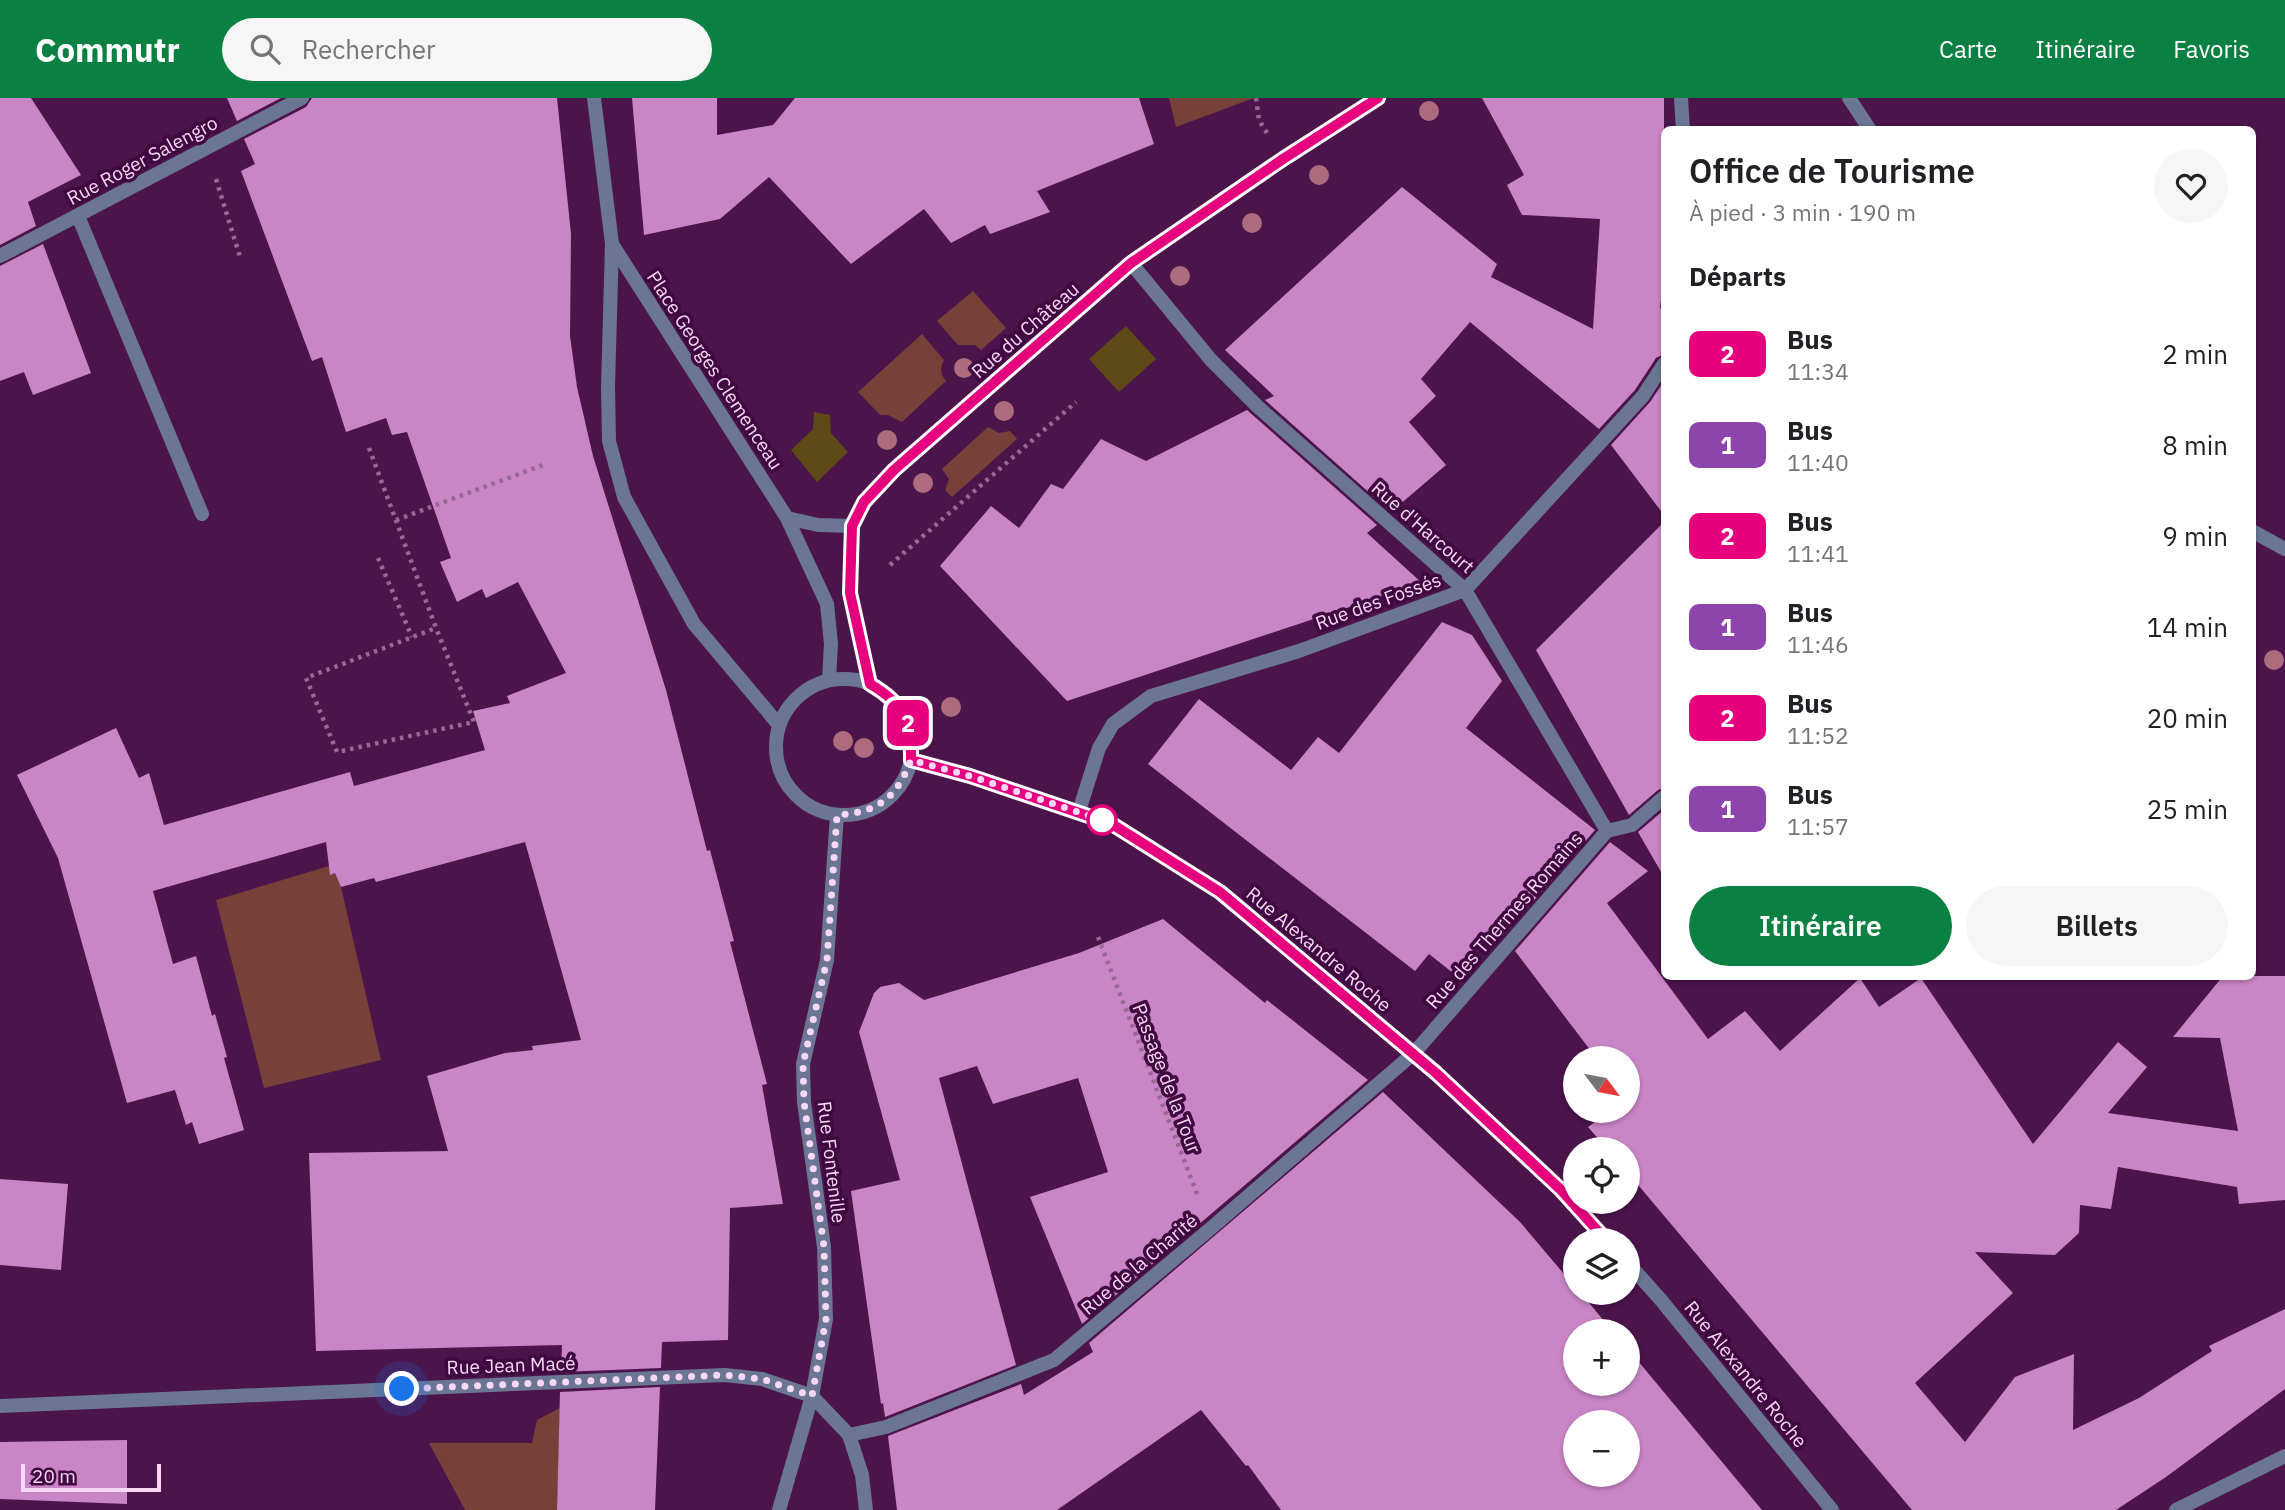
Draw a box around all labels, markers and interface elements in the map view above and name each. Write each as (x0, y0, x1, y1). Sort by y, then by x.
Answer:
search box (222, 18, 712, 81)
text: Commutr (35, 28, 180, 71)
icon: search (246, 30, 284, 68)
text: Rechercher (302, 32, 435, 66)
text: Carte (1939, 33, 1997, 65)
text: Itinéraire (2035, 33, 2135, 65)
text: Favoris (2173, 33, 2250, 65)
street label: Rue Roger Salengro (62, 110, 222, 210)
text: Office de Tourisme (1689, 149, 1975, 192)
button: heart (2154, 149, 2228, 223)
text: À pied · 3 min · 190 m (1689, 197, 1916, 227)
text: Départs (1689, 259, 1786, 293)
street label: Place Georges Clemenceau (642, 266, 788, 474)
street label: Rue du Château (966, 277, 1084, 383)
text: Bus (1787, 322, 1833, 356)
text: 2 min (2162, 337, 2228, 371)
text: 2 (1720, 338, 1735, 370)
text: 11:34 (1787, 356, 1849, 386)
text: Bus (1787, 413, 1833, 447)
text: 8 min (2162, 428, 2228, 462)
text: 1 (1720, 429, 1735, 461)
text: 11:40 (1787, 447, 1849, 477)
street label: Rue d'Harcourt (1367, 476, 1479, 578)
text: Bus (1787, 504, 1833, 538)
text: 9 min (2162, 519, 2228, 553)
text: 2 (1720, 520, 1735, 552)
text: 11:41 (1787, 538, 1849, 568)
street label: Rue des Fossés (1312, 567, 1444, 635)
text: Bus (1787, 595, 1833, 629)
text: 14 min (2147, 610, 2228, 644)
text: 1 (1720, 611, 1735, 643)
text: 11:46 (1787, 629, 1849, 659)
text: Bus (1787, 686, 1833, 720)
line badge: 2 (885, 700, 931, 746)
text: 20 min (2147, 701, 2228, 735)
text: 2 (1720, 702, 1735, 734)
text: 2 (901, 707, 915, 739)
text: 11:52 (1787, 720, 1849, 750)
text: Bus (1787, 777, 1833, 811)
text: 25 min (2147, 792, 2228, 826)
text: 1 (1720, 793, 1735, 825)
unlabelled marker (1087, 805, 1117, 835)
text: 11:57 (1787, 811, 1849, 841)
street label: Rue des Thermes Romains (1421, 826, 1587, 1014)
street label: Rue Alexandre Roche (1242, 881, 1396, 1017)
button: Itinéraire (1689, 886, 1952, 966)
button: Billets (1966, 886, 2228, 966)
street label: Passage de la Tour (1127, 1000, 1207, 1156)
north arrow (1563, 1046, 1640, 1124)
map controls (1563, 1046, 1640, 1487)
street label: Rue Fontenille (813, 1100, 851, 1224)
button: locate (1563, 1137, 1640, 1214)
street label: Rue de la Charité (1076, 1208, 1202, 1320)
button: layers (1563, 1228, 1640, 1305)
street label: Rue Alexandre Roche (1679, 1296, 1813, 1452)
button: + (1563, 1319, 1640, 1396)
street label: Rue Jean Macé (446, 1351, 576, 1379)
your location (384, 1371, 419, 1406)
button: − (1563, 1410, 1640, 1487)
scale bar (21, 1461, 161, 1493)
text: 20 m (32, 1464, 76, 1488)

